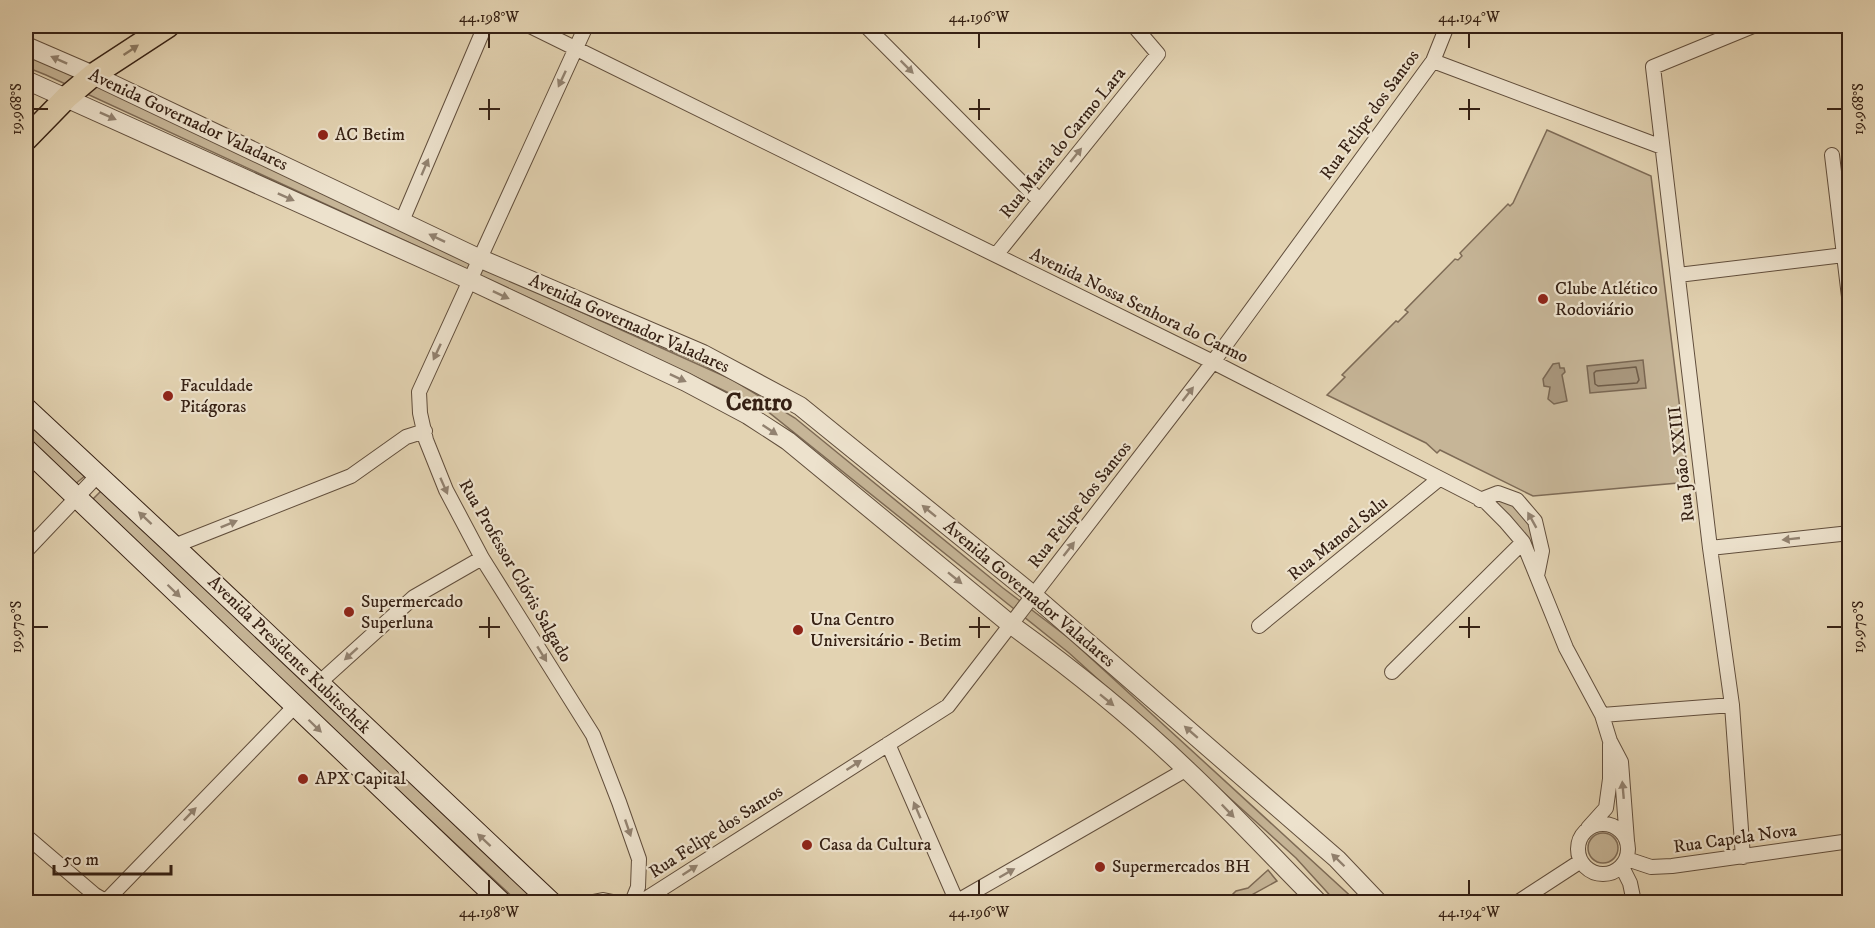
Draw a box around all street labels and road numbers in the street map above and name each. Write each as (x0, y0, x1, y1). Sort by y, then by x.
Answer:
street label: Rua Felipe dos Santos (1316, 46, 1424, 184)
street label: Rua Maria do Carmo Lara (995, 63, 1131, 223)
street label: Avenida Governador Valadares (85, 64, 291, 176)
street label: Avenida Nossa Senhora do Carmo (1026, 243, 1252, 369)
street label: Avenida Governador Valadares (525, 270, 733, 378)
street label: Rua João XXIII (1664, 405, 1700, 523)
street label: Rua Felipe dos Santos (1024, 437, 1136, 573)
street label: Rua Professor Clóvis Salgado (454, 476, 577, 667)
street label: Rua Manoel Salu (1284, 492, 1393, 586)
street label: Avenida Governador Valadares (939, 516, 1119, 672)
street label: Avenida Presidente Kubitschek (203, 571, 375, 739)
street label: Rua Felipe dos Santos (645, 781, 787, 883)
street label: Rua Capela Nova (1672, 819, 1798, 859)

